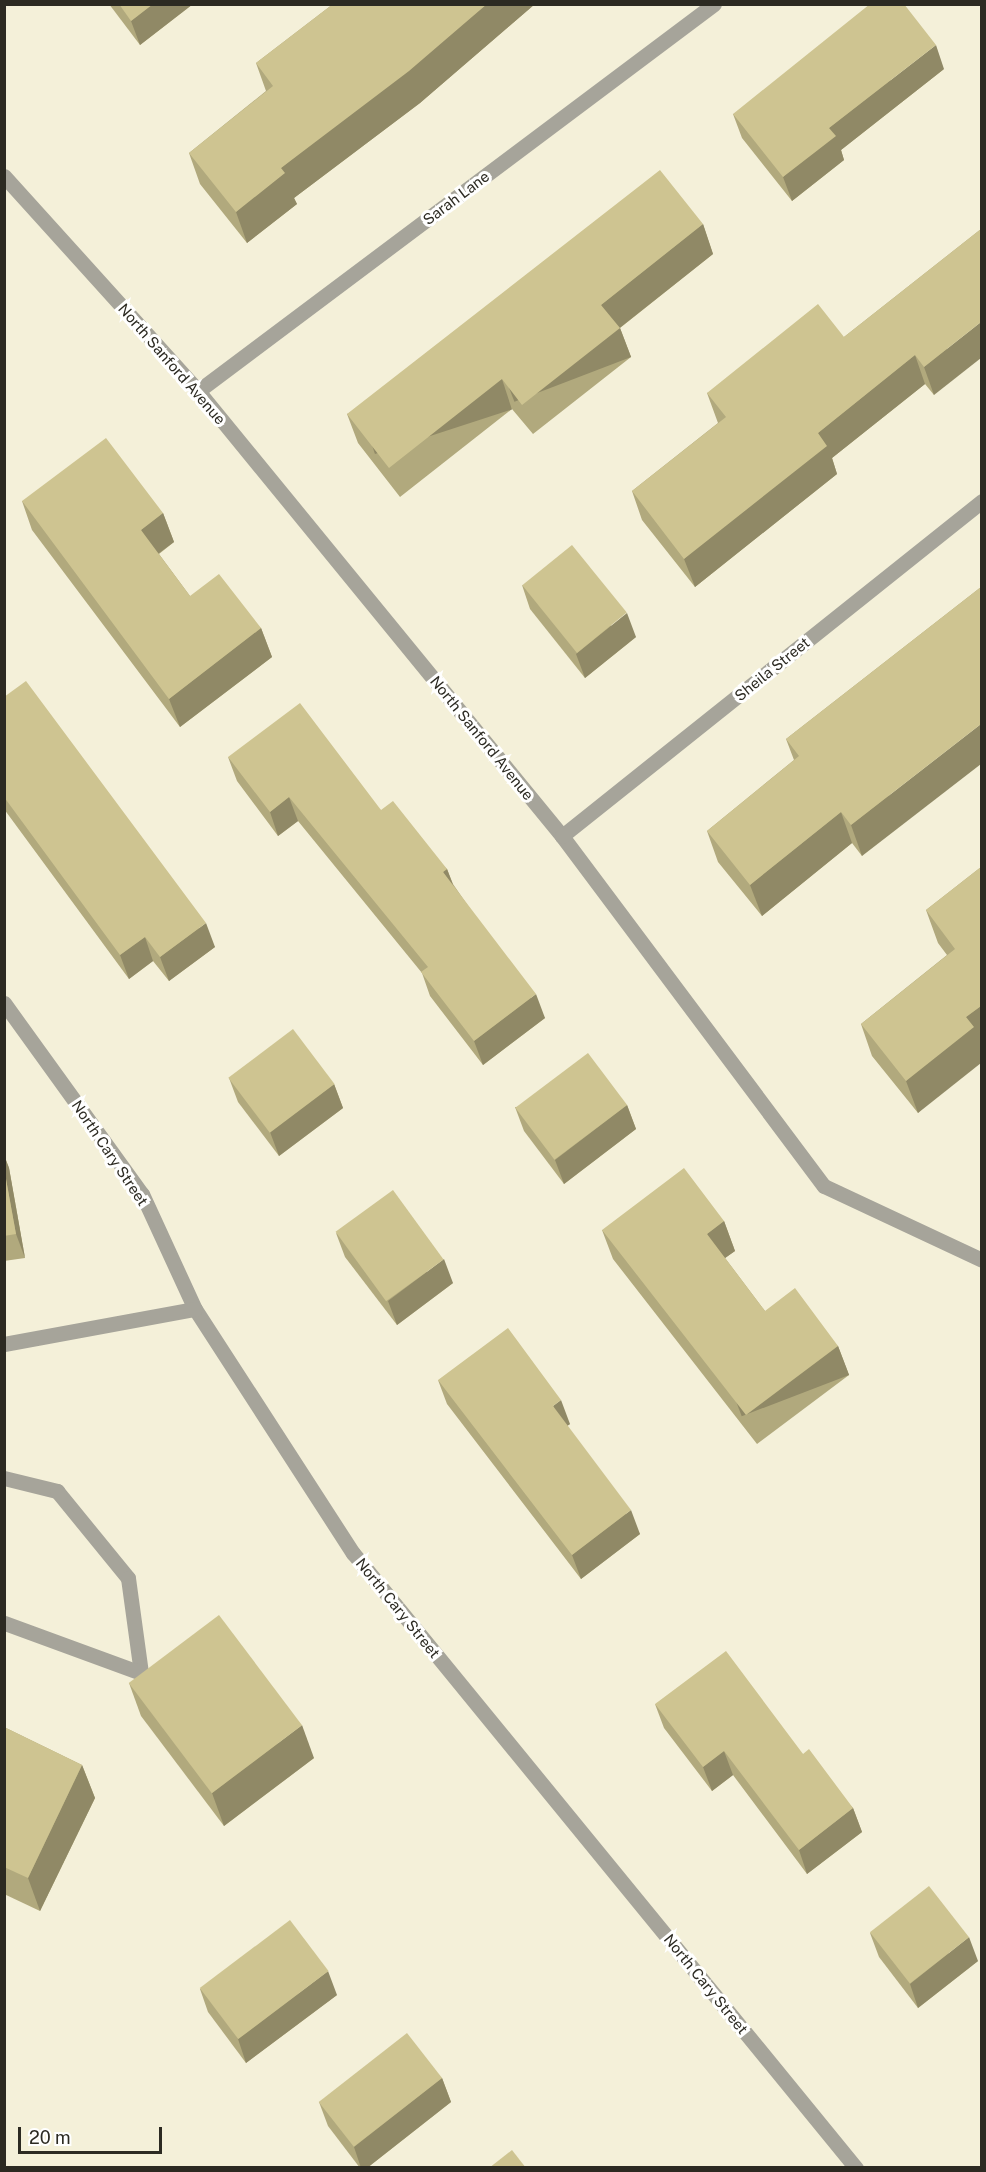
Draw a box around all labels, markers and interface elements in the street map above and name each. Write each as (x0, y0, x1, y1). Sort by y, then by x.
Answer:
street label: Sarah Lane (419, 167, 493, 229)
street label: North Sanford Avenue (115, 300, 229, 428)
street label: Sheila Street (731, 633, 813, 705)
street label: North Sanford Avenue (426, 672, 538, 804)
street label: North Cary Street (68, 1097, 152, 1209)
street label: North Cary Street (352, 1554, 444, 1662)
street label: North Cary Street (660, 1930, 752, 2038)
scale bar (21, 2115, 165, 2153)
text: 20 m (29, 2127, 71, 2148)

